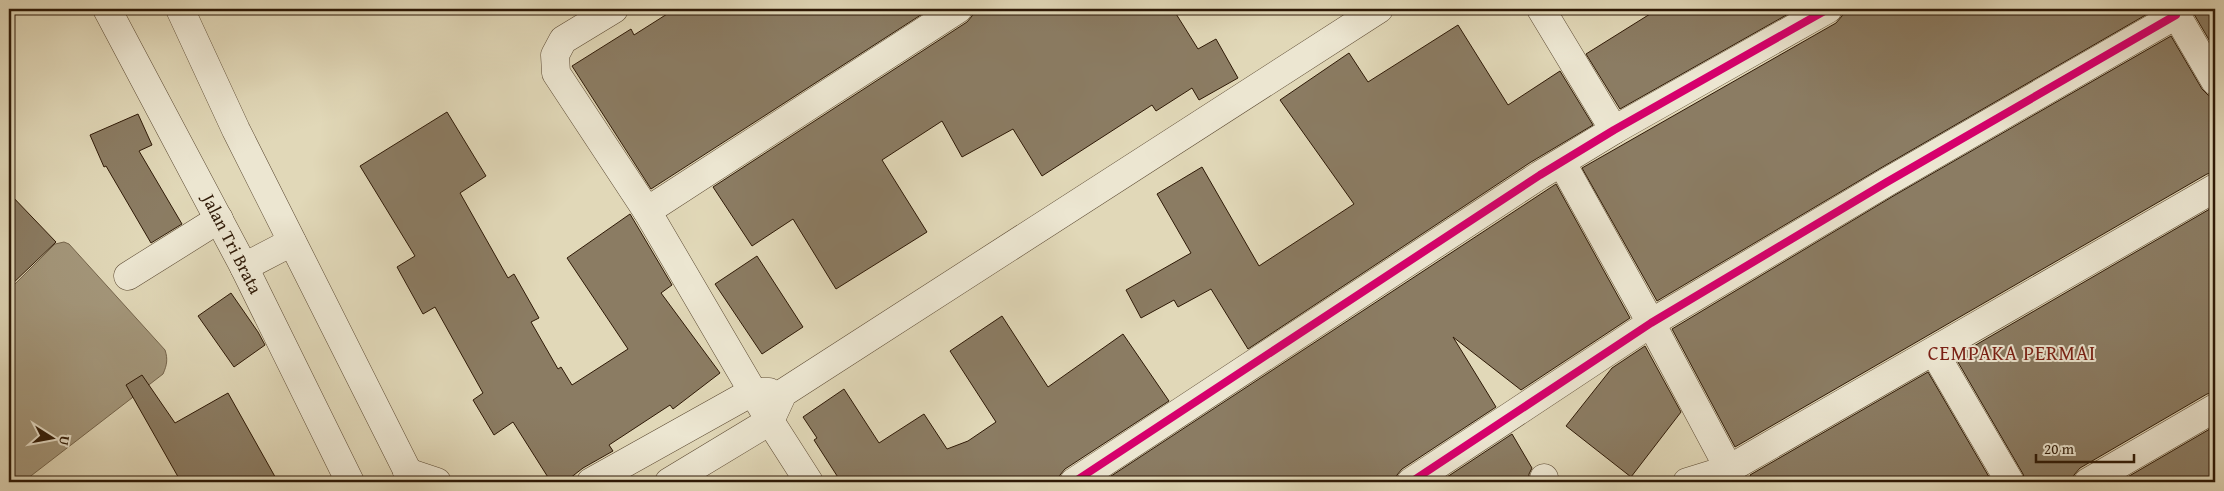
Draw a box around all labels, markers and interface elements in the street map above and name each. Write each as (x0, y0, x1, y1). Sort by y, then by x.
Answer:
street label: Jalan Tri Brata (195, 187, 269, 299)
district label: CEMPAKA PERMAI (1928, 338, 2096, 367)
north arrow (28, 414, 78, 464)
scale bar (2036, 431, 2134, 463)
text: U (54, 434, 75, 448)
text: 20 m (2044, 438, 2075, 459)

